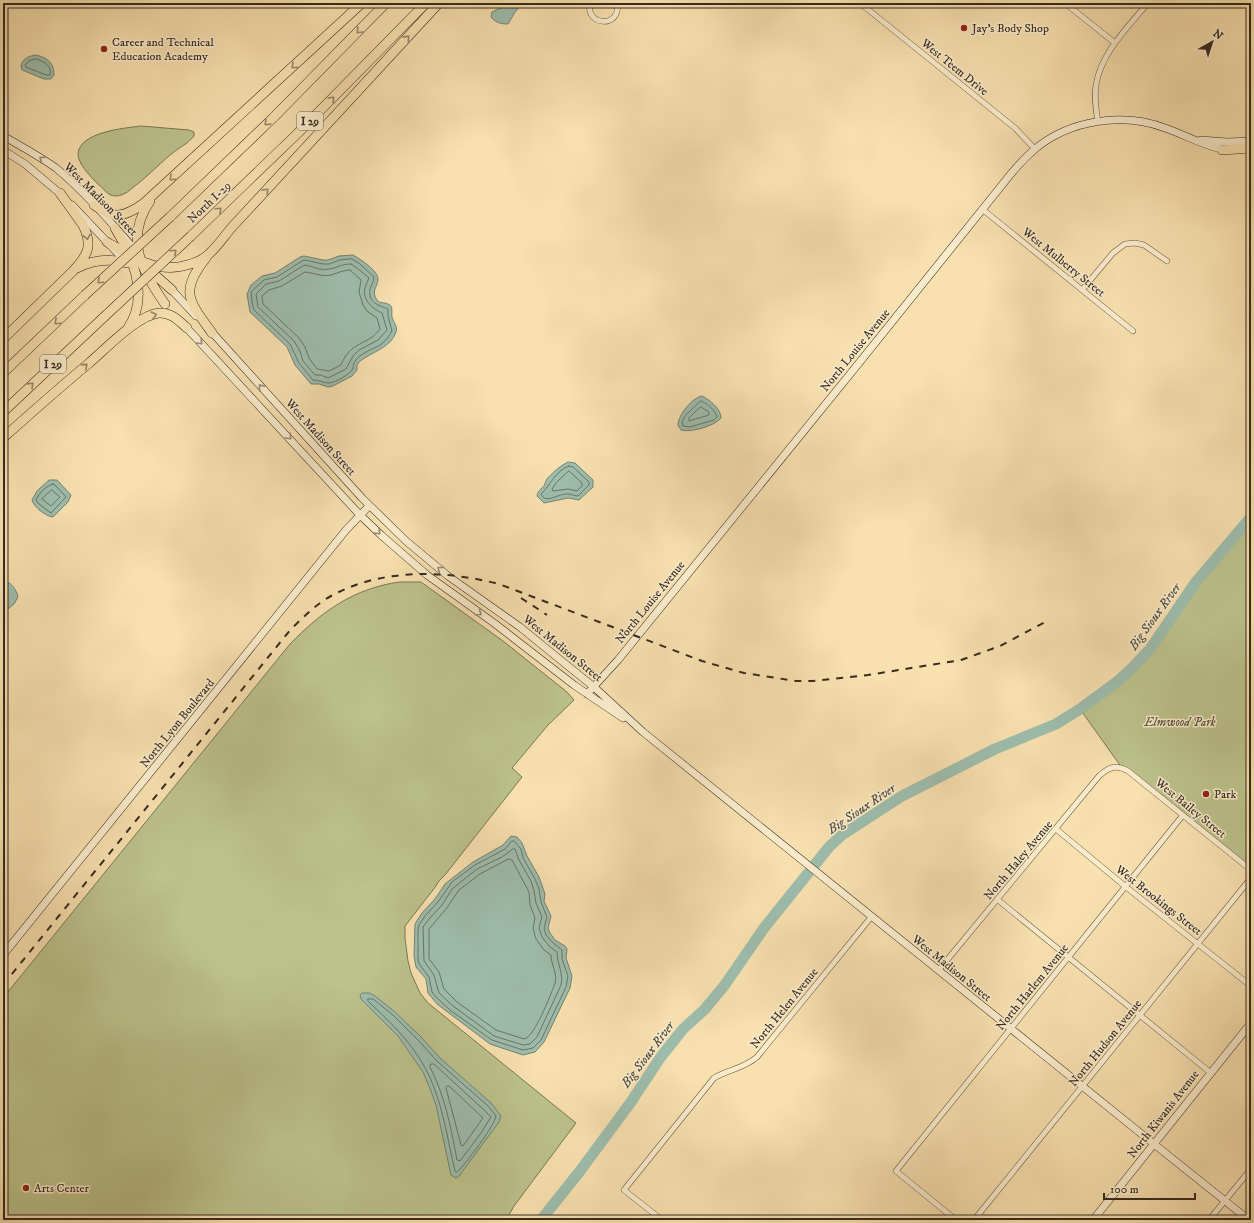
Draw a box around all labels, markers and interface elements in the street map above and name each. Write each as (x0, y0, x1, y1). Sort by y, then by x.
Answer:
place label: Jay's Body Shop (971, 21, 1049, 36)
north arrow (1192, 22, 1232, 62)
marker: Jay's Body Shop (959, 23, 969, 33)
one-way arrow (356, 26, 364, 34)
text: N (1210, 27, 1226, 43)
place label: Career and Technical Education Academy (112, 35, 214, 64)
one-way arrow (402, 35, 410, 43)
street label: West Teem Drive (917, 35, 991, 99)
marker: Career and Technical Education Academy (99, 44, 109, 54)
one-way arrow (291, 61, 299, 68)
one-way arrow (327, 96, 335, 104)
road number: I 29 (297, 112, 323, 130)
one-way arrow (264, 119, 272, 126)
one-way arrow (39, 156, 46, 164)
street label: West Madison Street (60, 159, 141, 239)
one-way arrow (169, 173, 177, 181)
street label: North I-29 (184, 178, 234, 226)
one-way arrow (261, 188, 269, 196)
one-way arrow (215, 207, 222, 214)
street label: West Mulberry Street (1018, 224, 1108, 300)
one-way arrow (82, 234, 91, 241)
one-way arrow (169, 249, 177, 257)
one-way arrow (98, 276, 105, 283)
street label: North Louise Avenue (817, 306, 893, 395)
one-way arrow (150, 311, 157, 320)
one-way arrow (54, 317, 62, 324)
one-way arrow (195, 337, 203, 345)
road number: I 29 (40, 355, 66, 373)
one-way arrow (81, 364, 88, 371)
one-way arrow (26, 383, 34, 390)
one-way arrow (259, 384, 266, 392)
street label: West Madison Street (282, 395, 359, 479)
one-way arrow (284, 432, 291, 440)
one-way arrow (373, 527, 381, 535)
street label: North Louise Avenue (612, 558, 688, 647)
one-way arrow (438, 567, 445, 574)
water label: Big Sioux River (1125, 579, 1185, 654)
one-way arrow (475, 608, 482, 615)
street label: West Madison Street (519, 611, 606, 685)
street label: North Lyon Boulevard (137, 676, 218, 771)
park label: Elmwood Park (1144, 715, 1215, 730)
street label: West Bailey Street (1151, 775, 1229, 842)
water label: Big Sioux River (824, 779, 900, 838)
place label: Park (1214, 787, 1236, 802)
marker: Park (1201, 789, 1211, 799)
street label: North Haley Avenue (981, 818, 1056, 903)
street label: West Brookings Street (1112, 861, 1205, 939)
street label: West Madison Street (908, 931, 995, 1005)
street label: North Harlem Avenue (993, 941, 1072, 1034)
street label: North Helen Avenue (747, 965, 822, 1052)
street label: North Hudson Avenue (1066, 997, 1145, 1090)
water label: Big Sioux River (617, 1017, 679, 1092)
street label: North Kiwanis Avenue (1124, 1067, 1202, 1161)
scale bar (1104, 1175, 1195, 1201)
place label: Arts Center (34, 1181, 89, 1196)
text: 100 m (1110, 1182, 1139, 1197)
marker: Arts Center (21, 1183, 31, 1193)

